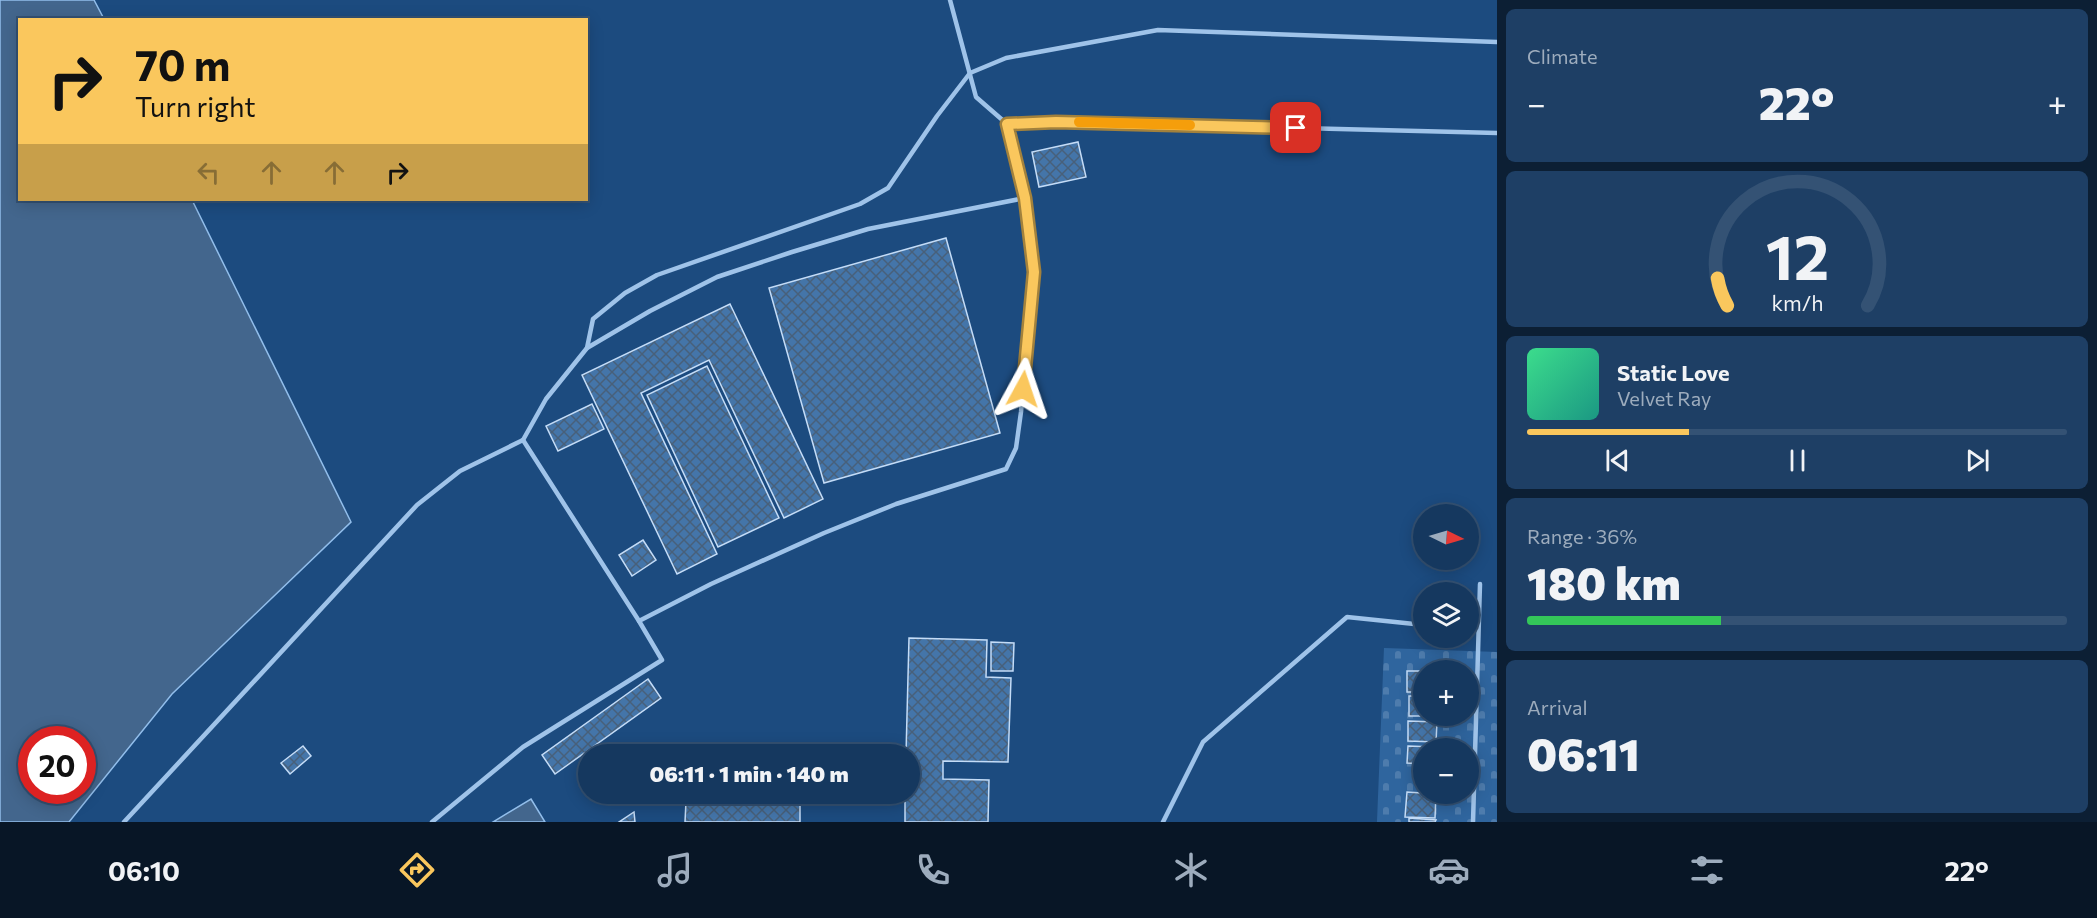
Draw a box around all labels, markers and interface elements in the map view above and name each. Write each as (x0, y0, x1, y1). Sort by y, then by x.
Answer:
text: 70 m (135, 38, 230, 90)
icon: right (36, 42, 114, 120)
text: Climate (1527, 44, 1597, 68)
text: 22° (1759, 74, 1835, 129)
text: − (1527, 82, 1546, 123)
text: + (2048, 82, 2067, 123)
text: Turn right (135, 90, 255, 123)
pin (1270, 102, 1321, 153)
icon: arrive (1279, 111, 1312, 144)
icon: left (192, 156, 225, 189)
icon: ahead (255, 156, 288, 189)
icon: ahead (318, 156, 351, 189)
icon: right (381, 156, 414, 189)
text: 12 (1765, 217, 1829, 293)
text: km/h (1771, 289, 1823, 315)
position arrow (991, 357, 1055, 421)
text: Static Love (1617, 359, 1730, 386)
text: Velvet Ray (1617, 386, 1711, 410)
icon: previous (1601, 444, 1634, 477)
icon: pause (1781, 444, 1814, 477)
icon: next (1961, 444, 1994, 477)
north arrow (1413, 504, 1479, 570)
map controls (1413, 504, 1479, 804)
text: Range · 36% (1527, 524, 1637, 548)
text: 180 km (1527, 554, 1681, 609)
button: layers (1413, 582, 1479, 648)
button: + (1413, 660, 1479, 726)
text: Arrival (1527, 695, 1588, 719)
text: 06:11 (1527, 725, 1640, 780)
speed limit sign: 20 (18, 726, 96, 804)
button: − (1413, 738, 1479, 804)
text: 06:11 · 1 min · 140 m (649, 760, 849, 787)
icon: directions (396, 849, 438, 891)
icon: music (654, 849, 696, 891)
icon: phone (912, 849, 954, 891)
icon: climate (1170, 849, 1212, 891)
icon: car (1428, 849, 1470, 891)
icon: filters (1686, 849, 1728, 891)
text: 06:10 (108, 854, 180, 887)
text: 22° (1944, 854, 1989, 887)

